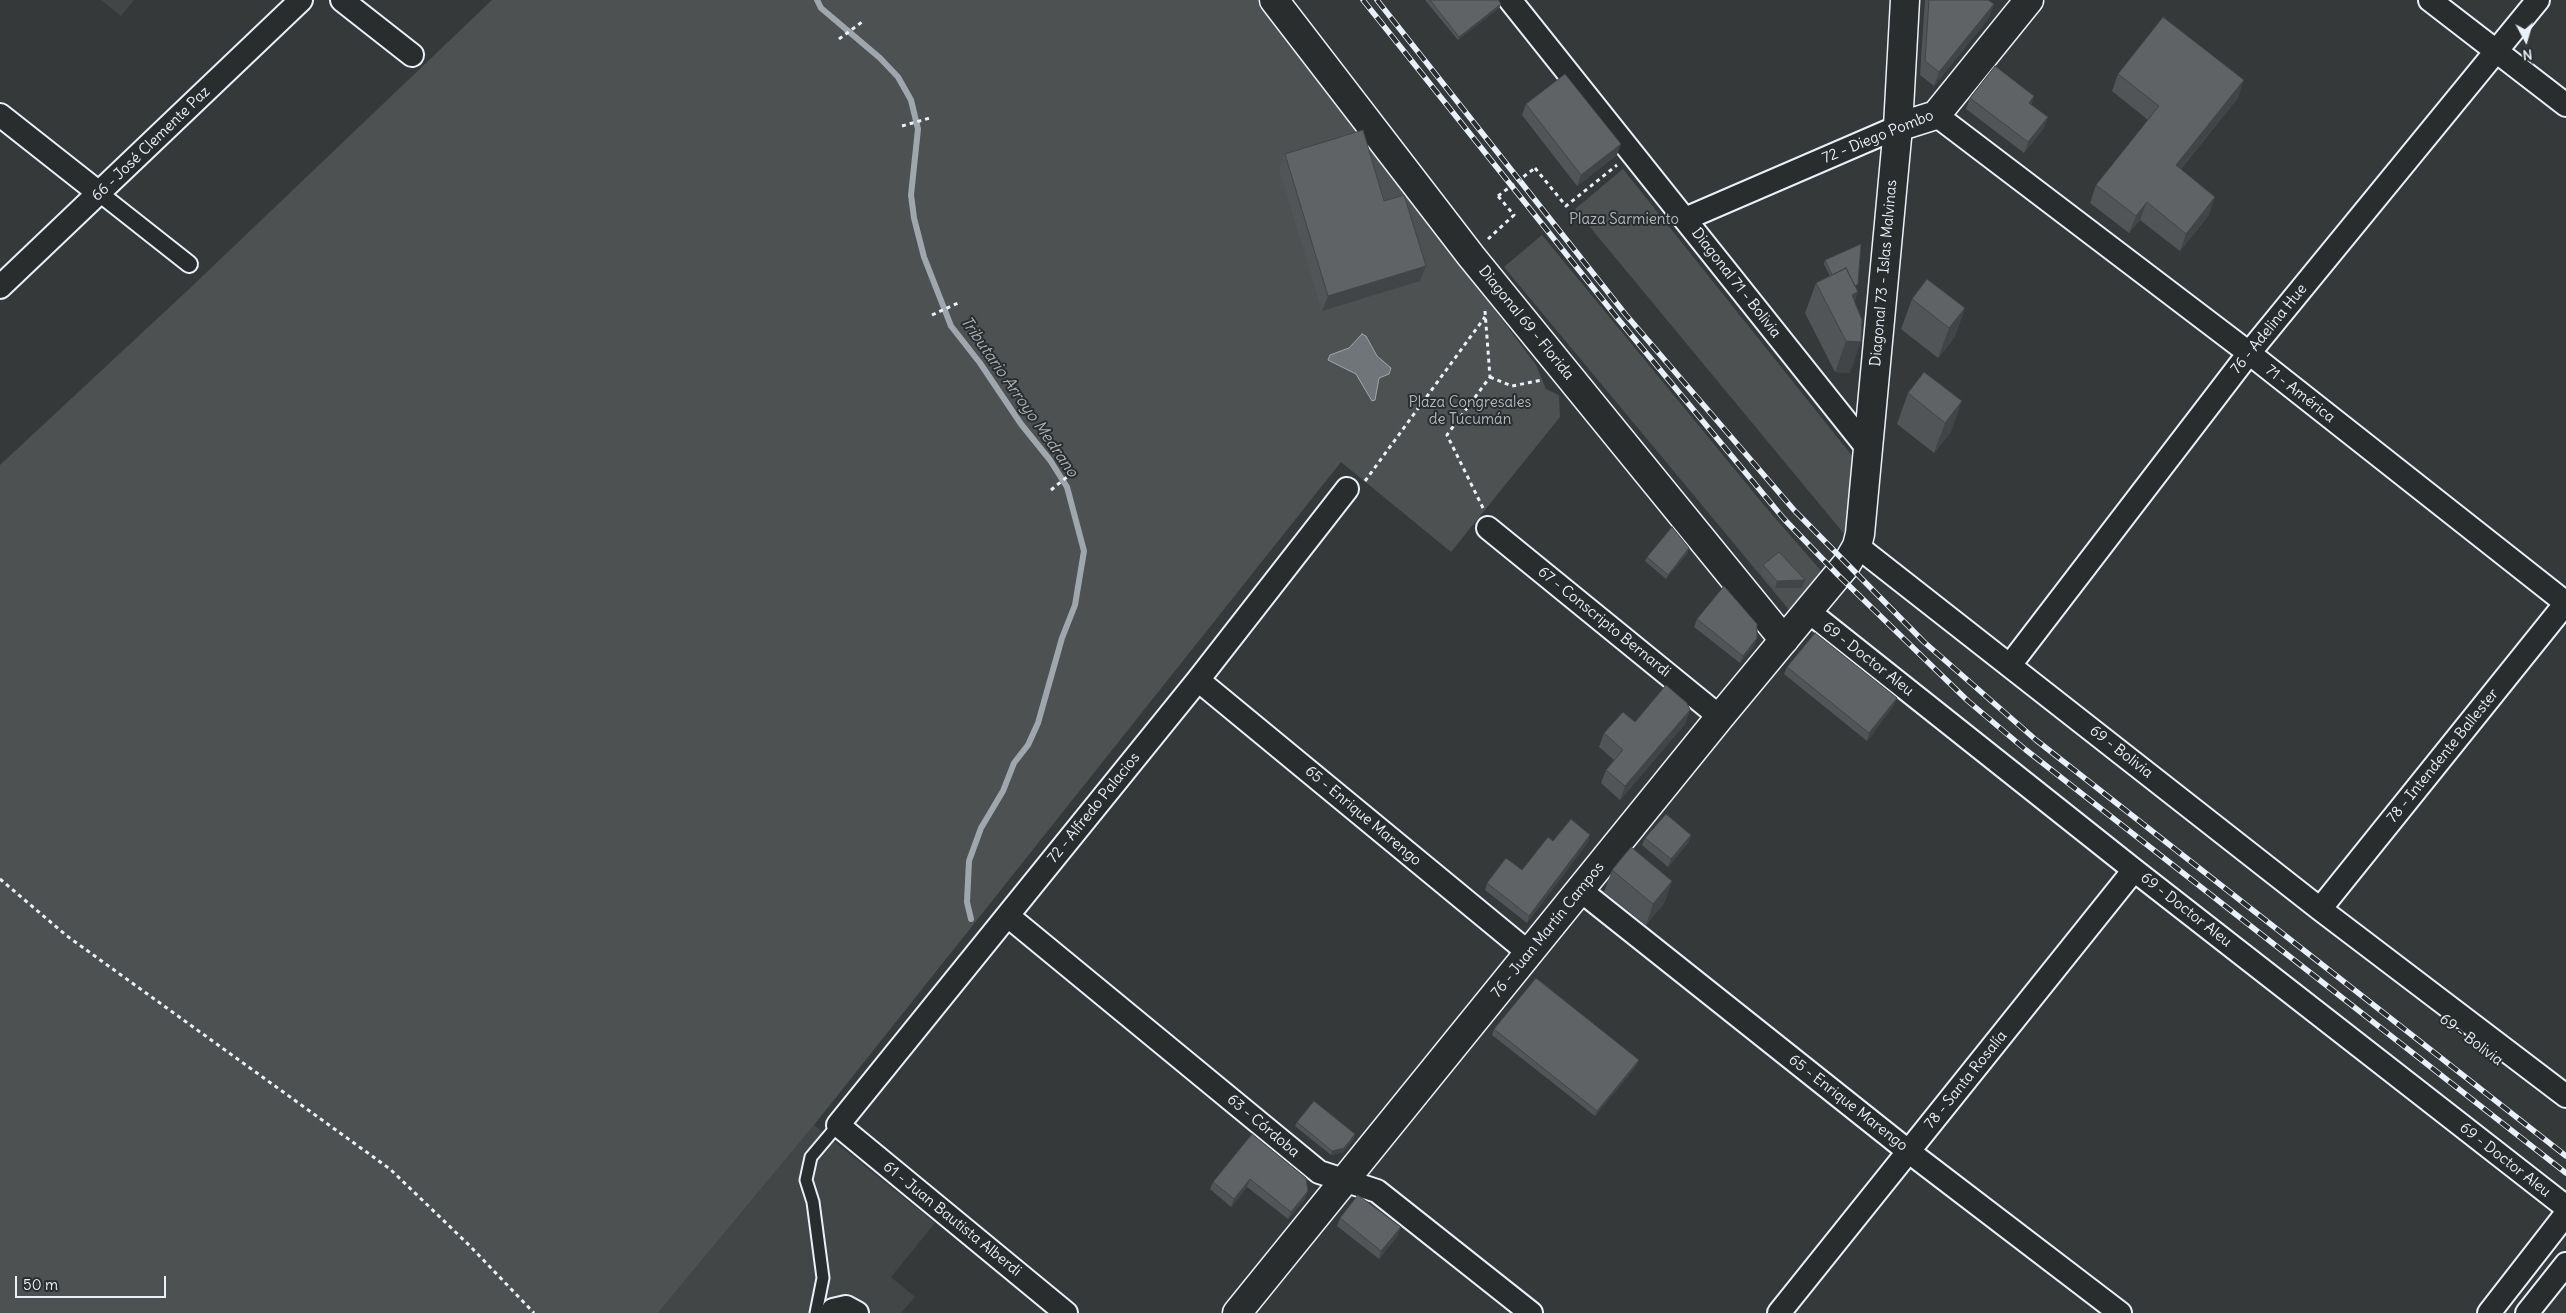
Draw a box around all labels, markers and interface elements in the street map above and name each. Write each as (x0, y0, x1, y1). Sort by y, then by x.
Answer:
north arrow (2501, 15, 2551, 65)
text: N (2522, 45, 2533, 64)
street label: 66 - José Clemente Paz (88, 83, 214, 205)
street label: 72 - Diego Pombo (1820, 106, 1936, 168)
street label: Diagonal 73 - Islas Malvinas (1867, 179, 1901, 367)
park label: Plaza Sarmiento (1569, 211, 1679, 229)
street label: Diagonal 71 - Bolivia (1687, 224, 1785, 342)
street label: Diagonal 69 - Florida (1474, 262, 1578, 384)
street label: 76 - Adelina Hue (2227, 280, 2311, 378)
water label: Tributario Arroyo Medrano (956, 313, 1082, 481)
street label: 71 - América (2262, 361, 2338, 427)
park label: Plaza Congresales de Tucumán (1409, 394, 1531, 429)
street label: 67 - Conscripto Bernardi (1534, 563, 1674, 681)
street label: 69 - Doctor Aleu (1819, 618, 1917, 700)
street label: 78 - Intendente Ballester (2383, 685, 2503, 827)
street label: 69 - Bolivia (2086, 722, 2156, 782)
street label: 72 - Alfredo Palacios (1044, 749, 1144, 867)
street label: 65 - Enrique Marengo (1301, 762, 1425, 870)
street label: 76 - Juan Martín Campos (1488, 859, 1608, 1001)
street label: 69 - Doctor Aleu (2137, 869, 2235, 951)
street label: 69 - Bolivia (2436, 1010, 2506, 1070)
street label: 78 - Santa Rosalía (1921, 1027, 2011, 1133)
street label: 65 - Enrique Marengo (1785, 1051, 1911, 1155)
street label: 63 - Córdoba (1223, 1091, 1303, 1161)
street label: 69 - Doctor Aleu (2456, 1119, 2554, 1201)
street label: 61 - Juan Bautista Alberdi (879, 1158, 1025, 1280)
scale bar (18, 1266, 169, 1298)
text: 50 m (23, 1275, 58, 1294)

